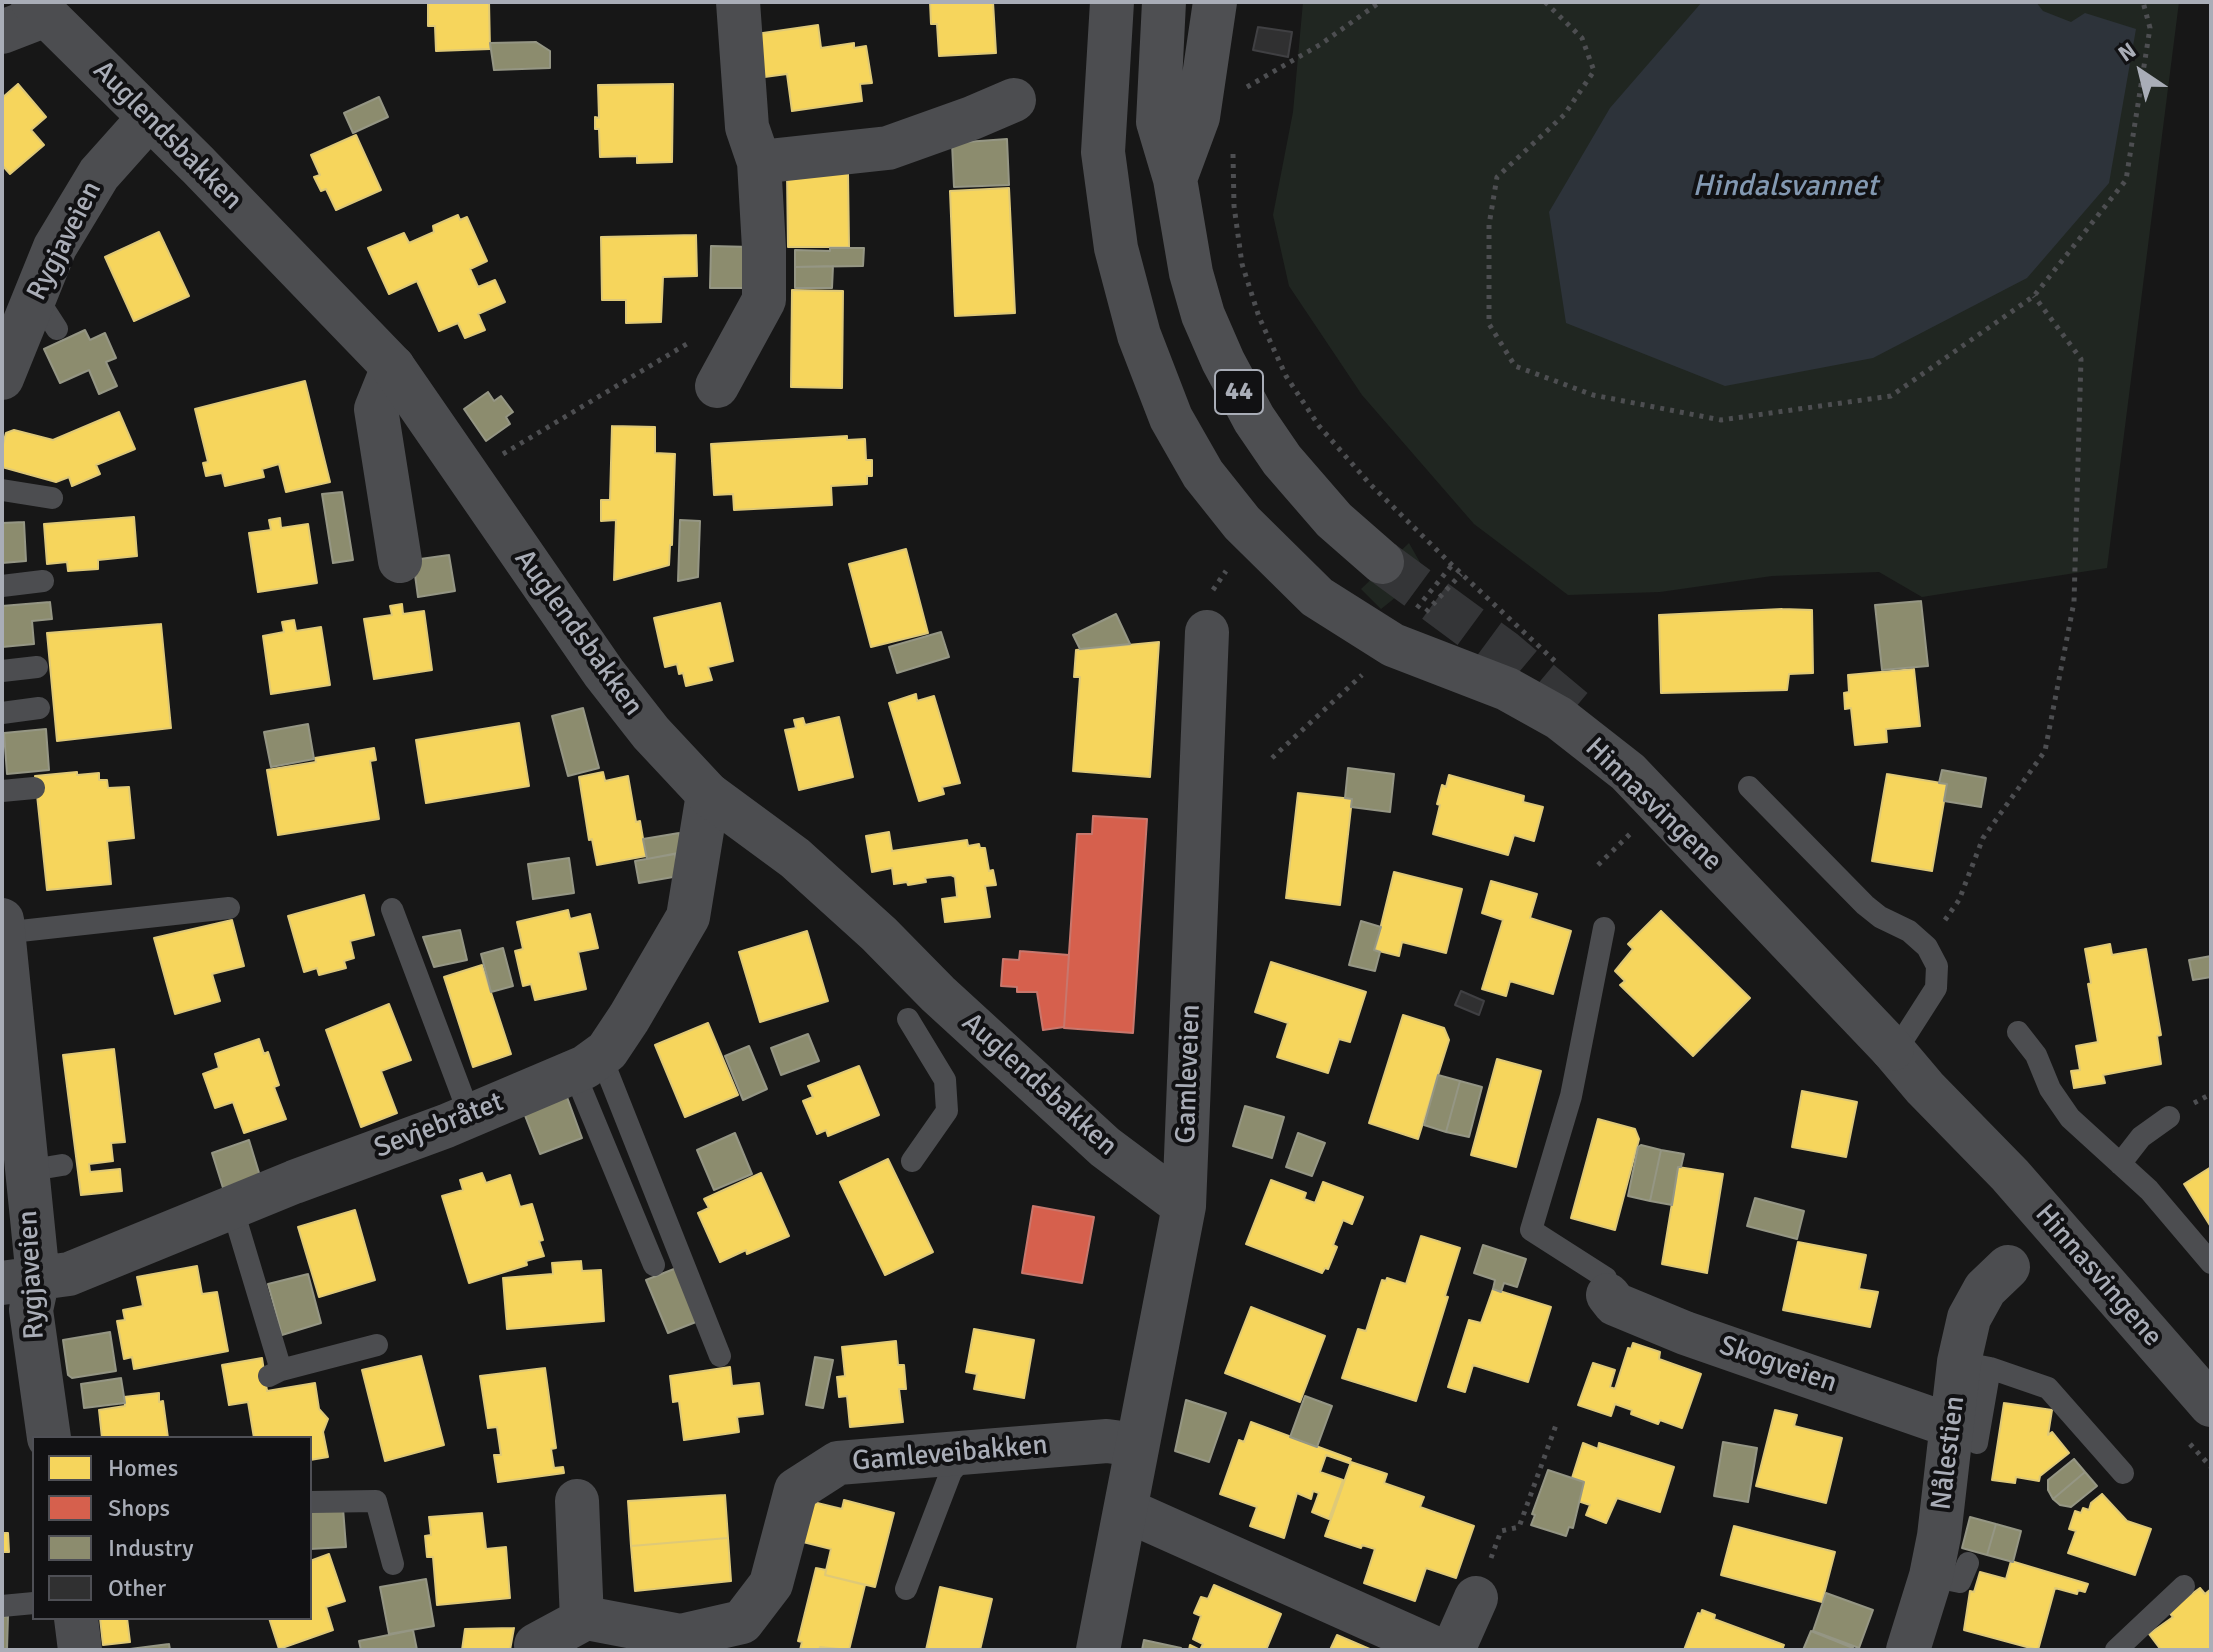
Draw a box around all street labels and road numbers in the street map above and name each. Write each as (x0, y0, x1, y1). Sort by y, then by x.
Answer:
street label: Auglendsbakken (85, 54, 249, 218)
street label: Rygjaveien (21, 176, 109, 306)
road number: 44 (1215, 370, 1263, 414)
street label: Auglendsbakken (507, 543, 649, 723)
street label: Hinnasvingene (1578, 732, 1728, 878)
street label: Gamleveien (1170, 1004, 1208, 1144)
street label: Auglendsbakken (955, 1007, 1123, 1163)
street label: Sevjebråtet (370, 1086, 508, 1166)
street label: Hinnasvingene (2027, 1198, 2169, 1354)
street label: Rygjaveien (12, 1210, 52, 1340)
street label: Skogveien (1715, 1329, 1841, 1401)
street label: Nålestien (1925, 1394, 1973, 1512)
street label: Gamleveibakken (851, 1429, 1049, 1479)

